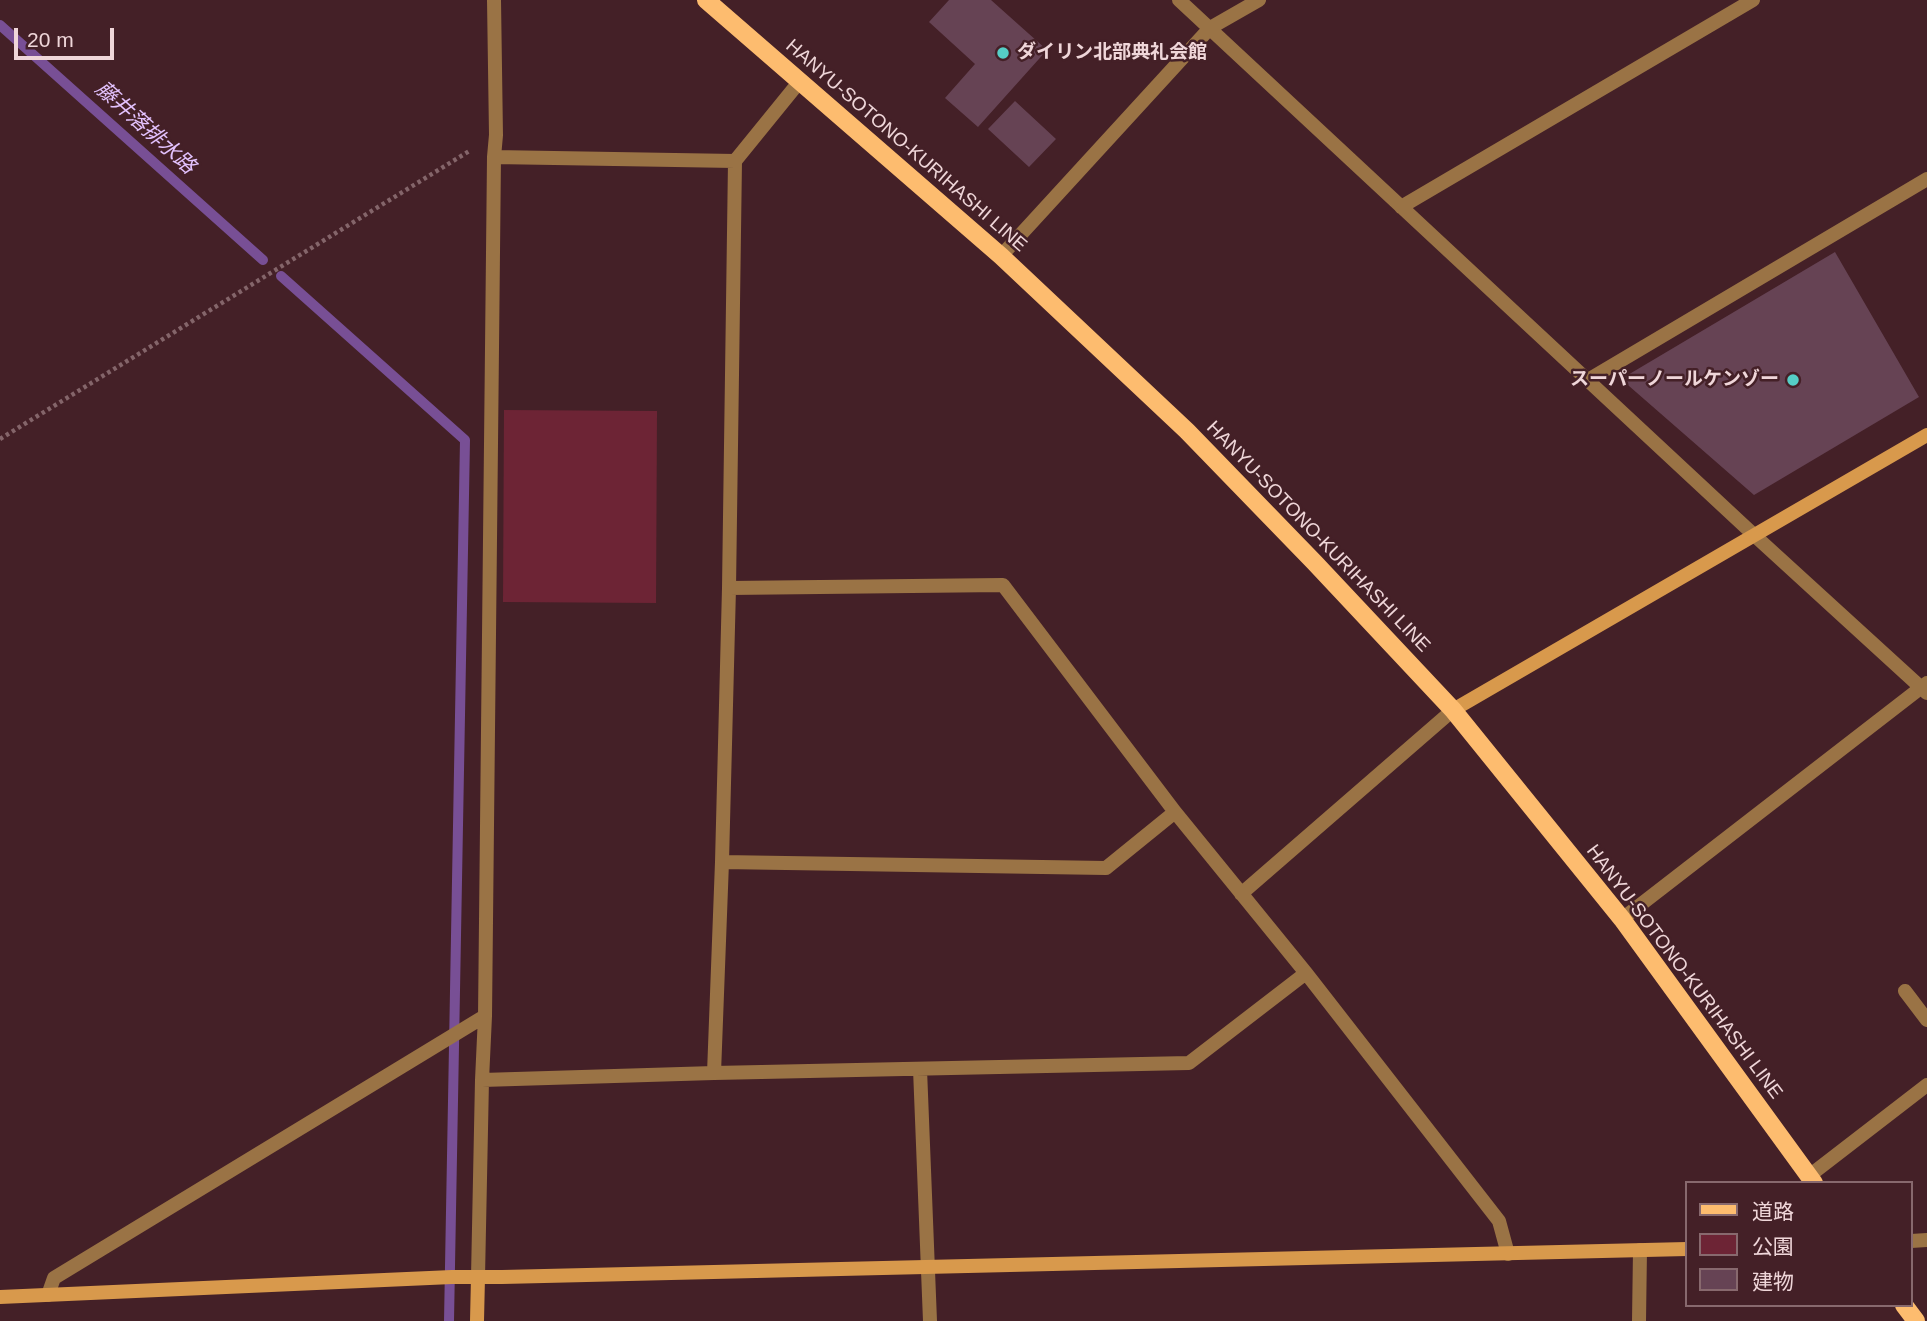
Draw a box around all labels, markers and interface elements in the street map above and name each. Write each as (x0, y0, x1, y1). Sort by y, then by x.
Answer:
scale bar (18, 14, 117, 58)
text: 20 m (27, 28, 74, 51)
street label: HANYU-SOTONO-KURIHASHI LINE (781, 35, 1031, 257)
place label: ダイリン北部典礼会館 (1017, 42, 1207, 64)
marker: ダイリン北部典礼会館 (995, 45, 1011, 61)
water label: 藤井落排水路 (90, 76, 200, 180)
place label: スーパーノールケンゾー (1570, 369, 1779, 391)
marker: スーパーノールケンゾー (1785, 372, 1801, 388)
street label: HANYU-SOTONO-KURIHASHI LINE (1201, 417, 1435, 657)
street label: HANYU-SOTONO-KURIHASHI LINE (1581, 840, 1787, 1104)
legend (1686, 1181, 1913, 1307)
text: 道路 (1752, 1200, 1794, 1223)
text: 公園 (1752, 1235, 1794, 1258)
text: 建物 (1752, 1270, 1794, 1293)

